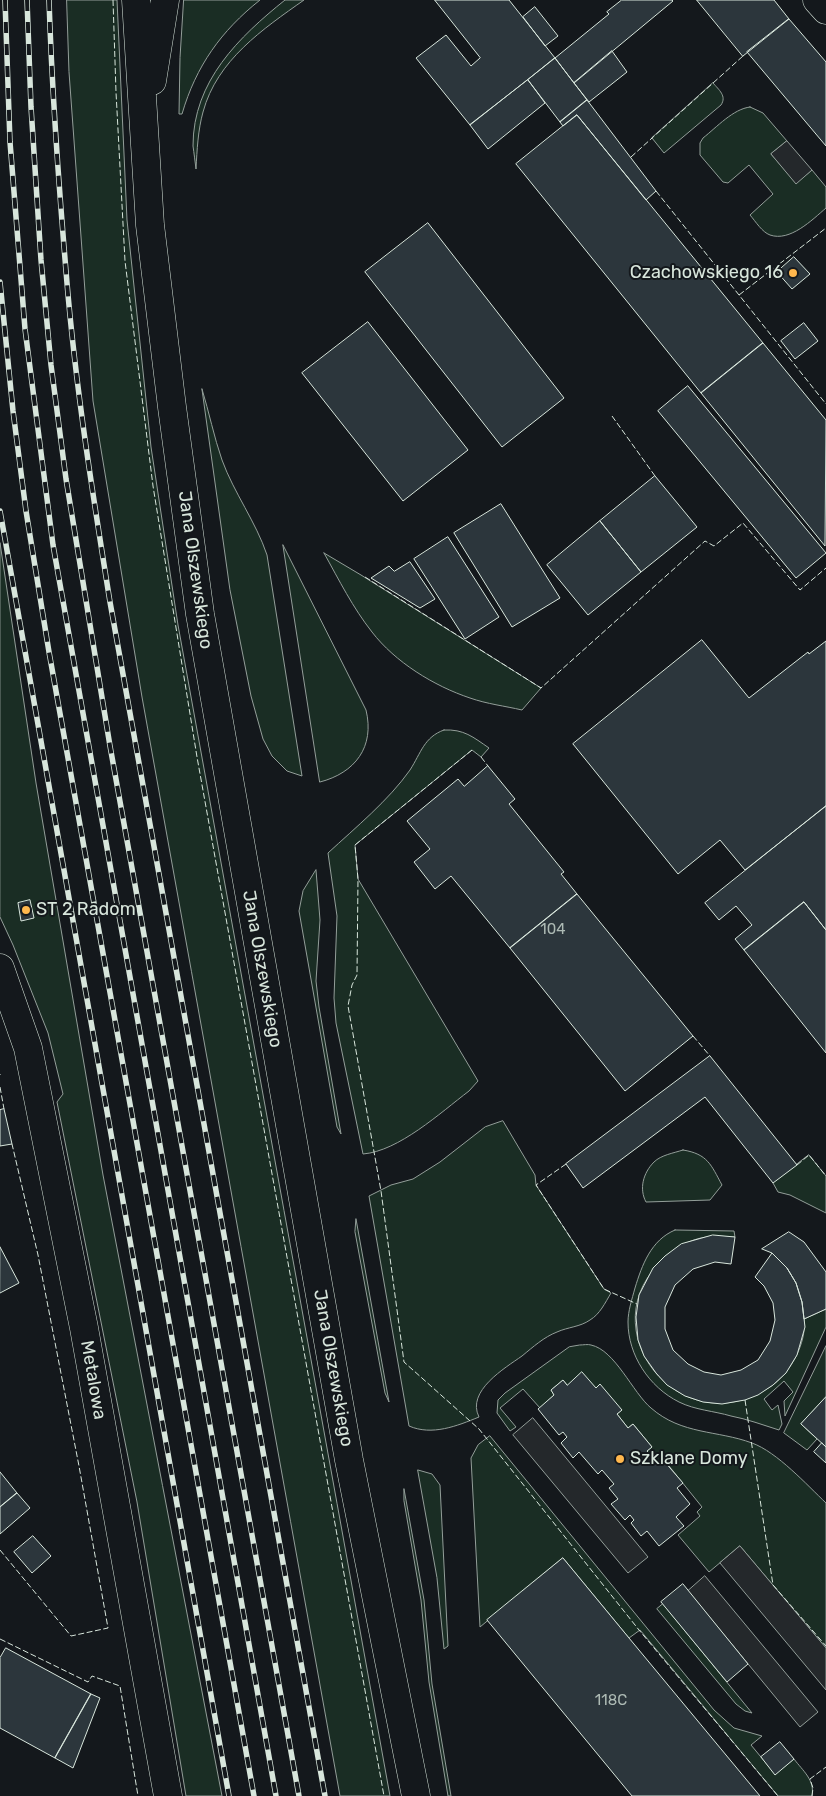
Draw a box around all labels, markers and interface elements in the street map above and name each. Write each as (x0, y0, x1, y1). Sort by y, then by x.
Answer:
place label: Czachowskiego 16 (630, 262, 783, 284)
marker: Czachowskiego 16 (787, 267, 799, 279)
street label: Jana Olszewskiego (173, 490, 217, 650)
street label: Jana Olszewskiego (238, 889, 286, 1049)
place label: ST 2 Radom (36, 899, 136, 921)
marker: ST 2 Radom (20, 904, 32, 916)
house number: 104 (540, 921, 566, 939)
street label: Jana Olszewskiego (309, 1288, 357, 1448)
street label: Metalowa (75, 1339, 111, 1421)
place label: Szklane Domy (630, 1448, 748, 1470)
marker: Szklane Domy (614, 1453, 626, 1465)
house number: 118C (595, 1692, 627, 1710)

